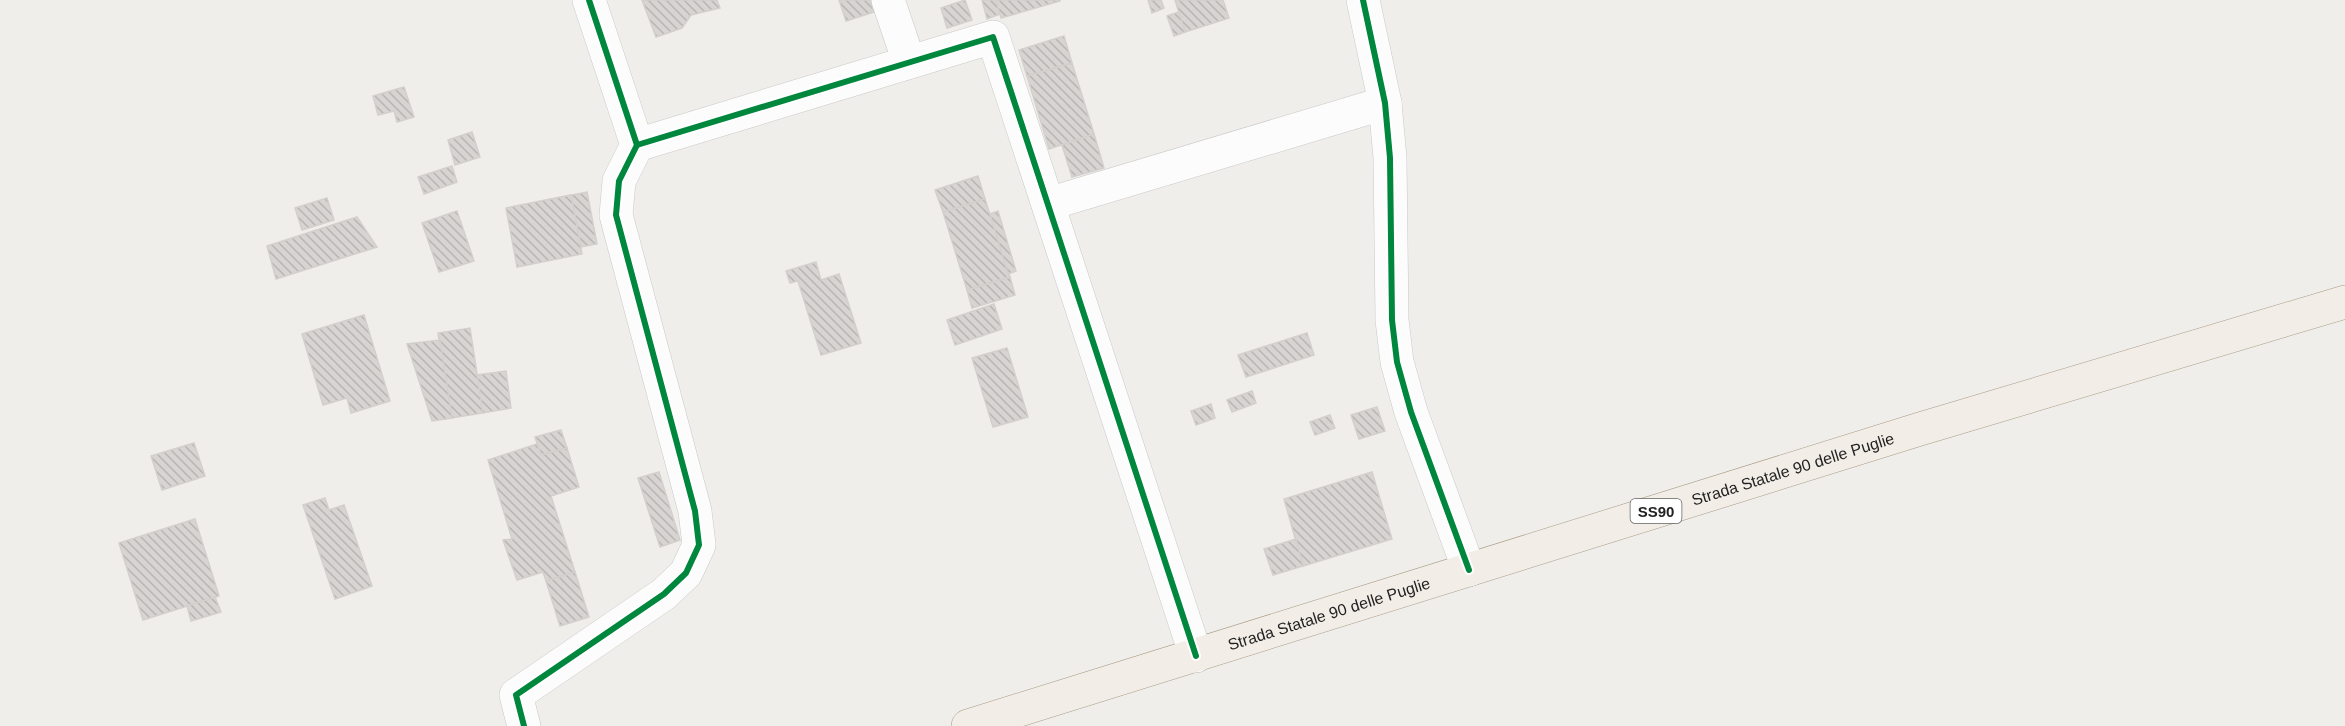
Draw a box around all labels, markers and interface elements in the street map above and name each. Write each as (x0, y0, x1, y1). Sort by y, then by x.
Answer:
street label: Strada Statale 90 delle Puglie (1690, 429, 1896, 508)
road number: SS90 (1630, 499, 1682, 523)
street label: Strada Statale 90 delle Puglie (1226, 574, 1432, 653)

